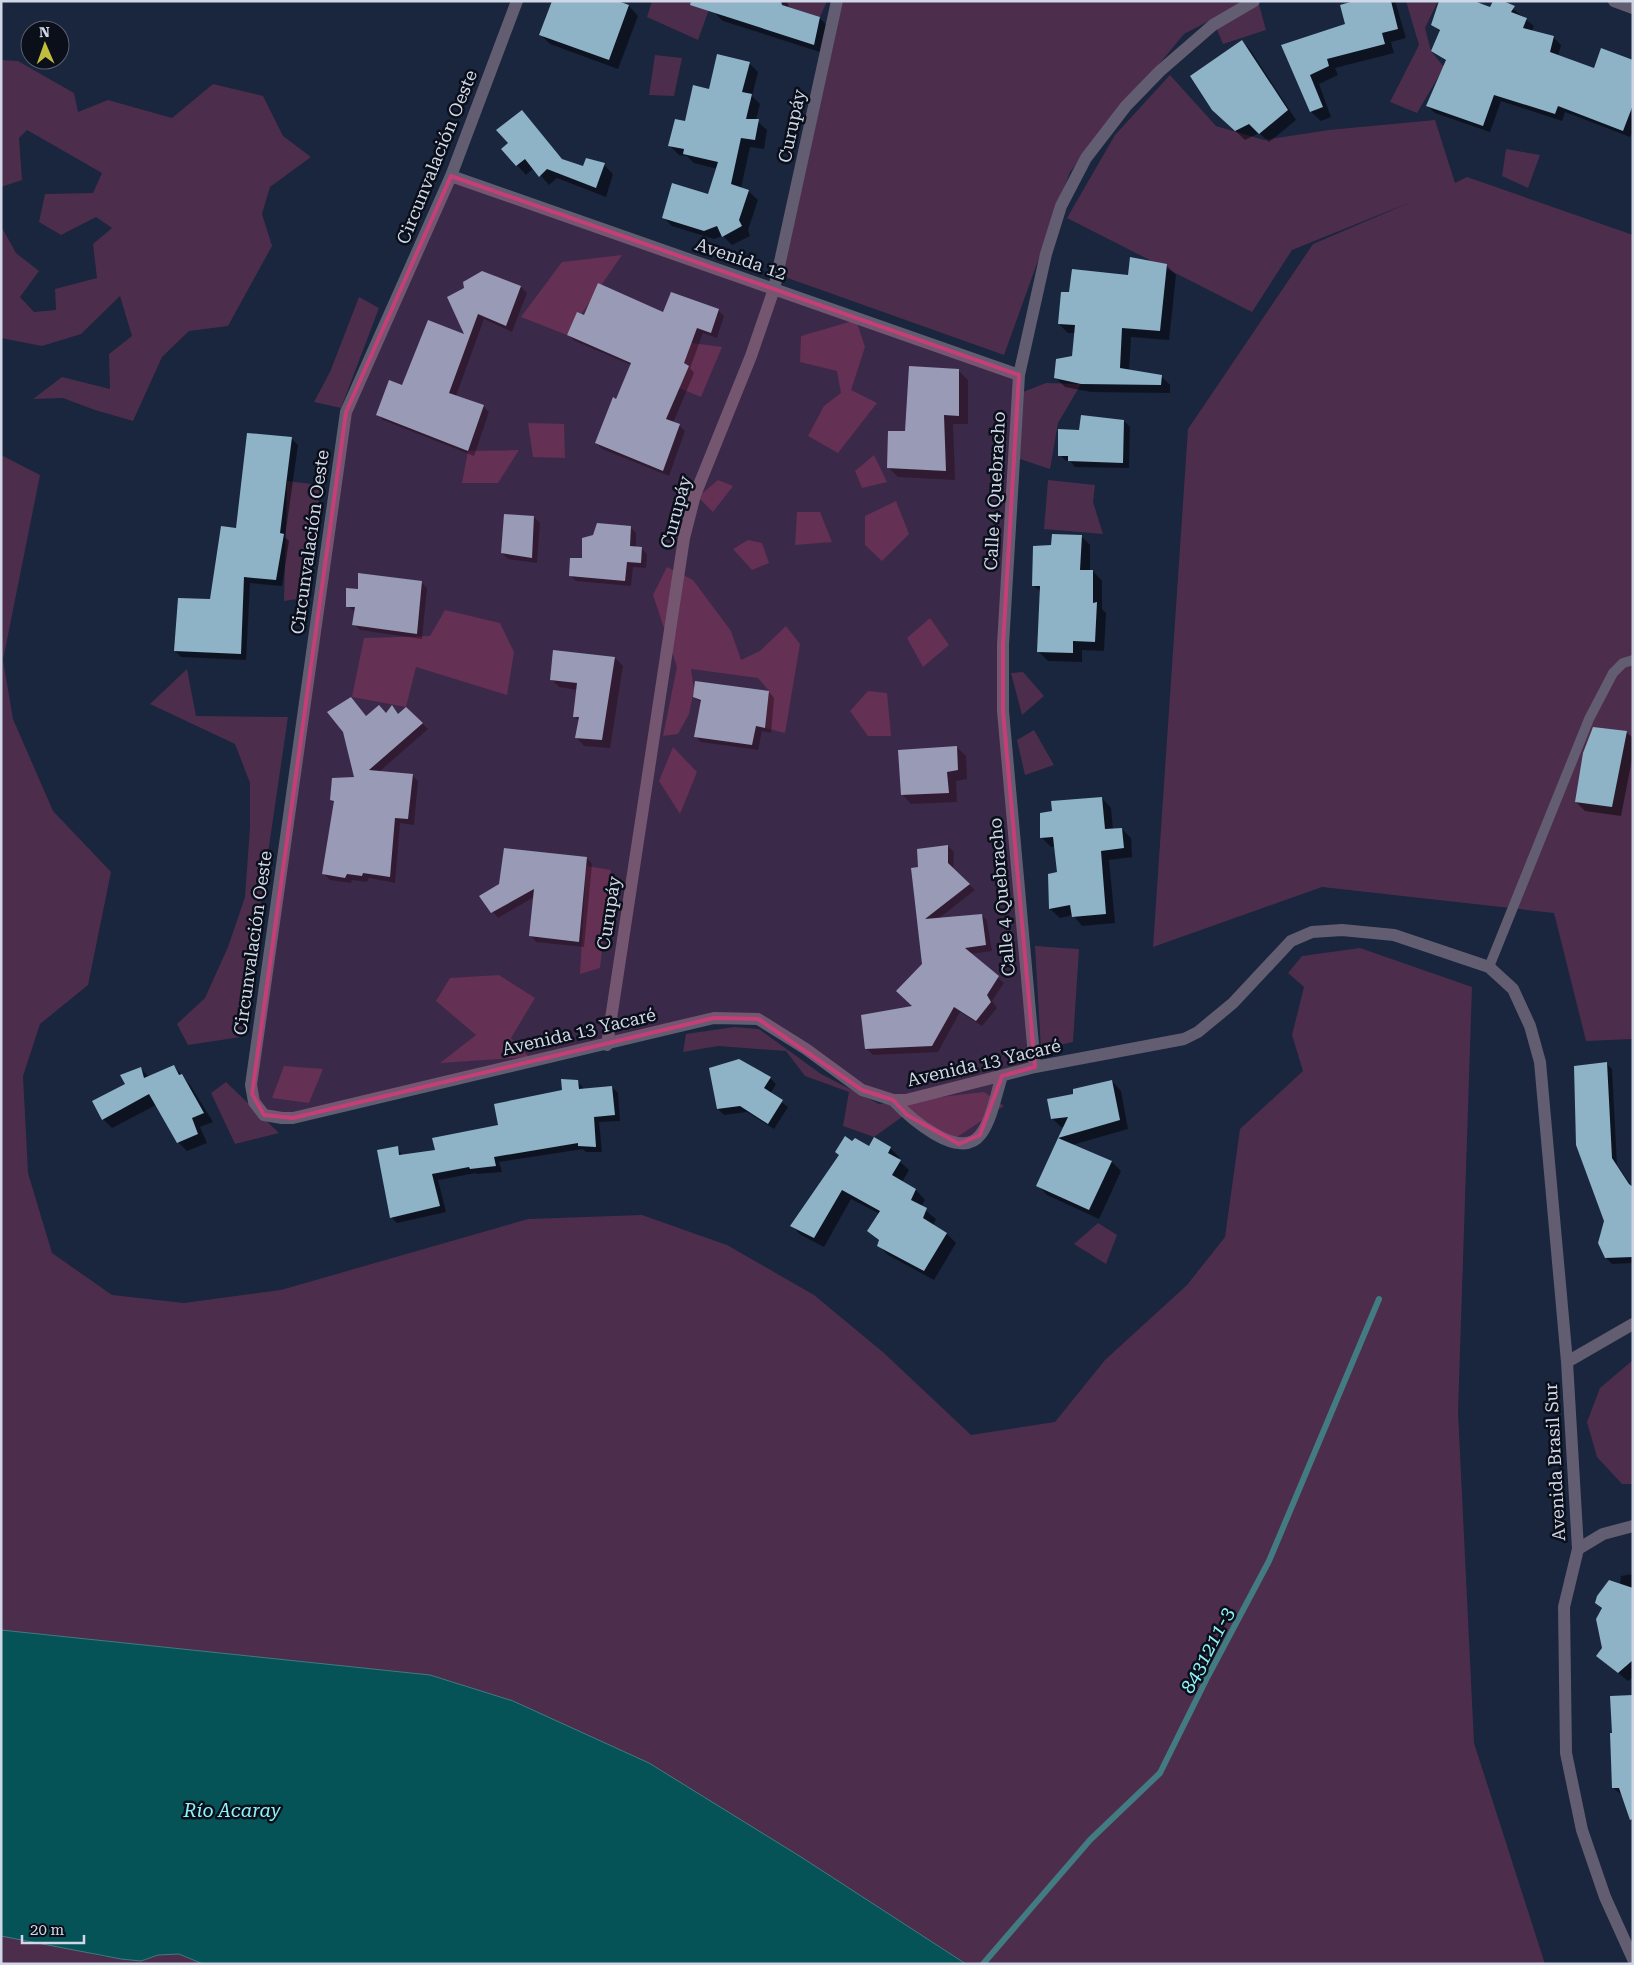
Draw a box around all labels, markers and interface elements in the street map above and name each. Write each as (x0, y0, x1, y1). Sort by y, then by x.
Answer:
north arrow (20, 20, 70, 70)
text: N (39, 24, 50, 40)
street label: Circunvalación Oeste (392, 67, 481, 247)
street label: Curupa´y (774, 87, 810, 164)
street label: Avenida 12 (693, 233, 790, 284)
street label: Calle 4 Quebracho (980, 411, 1009, 571)
street label: Circunvalación Oeste (286, 448, 333, 635)
street label: Curupa´y (656, 473, 695, 551)
street label: Calle 4 Quebracho (984, 817, 1019, 977)
street label: Circunvalación Oeste (229, 849, 276, 1036)
street label: Curupa´y (592, 874, 625, 951)
street label: Avenida 13 Yacaré (500, 1004, 658, 1059)
street label: Avenida 13 Yacaré (905, 1035, 1063, 1090)
street label: Avenida Brasil Sur (1540, 1382, 1569, 1542)
water label: 8431211-3 (1176, 1603, 1239, 1697)
water label: Río Acaray (182, 1799, 281, 1822)
scale bar (22, 1912, 85, 1944)
text: 20 m (30, 1921, 65, 1939)

